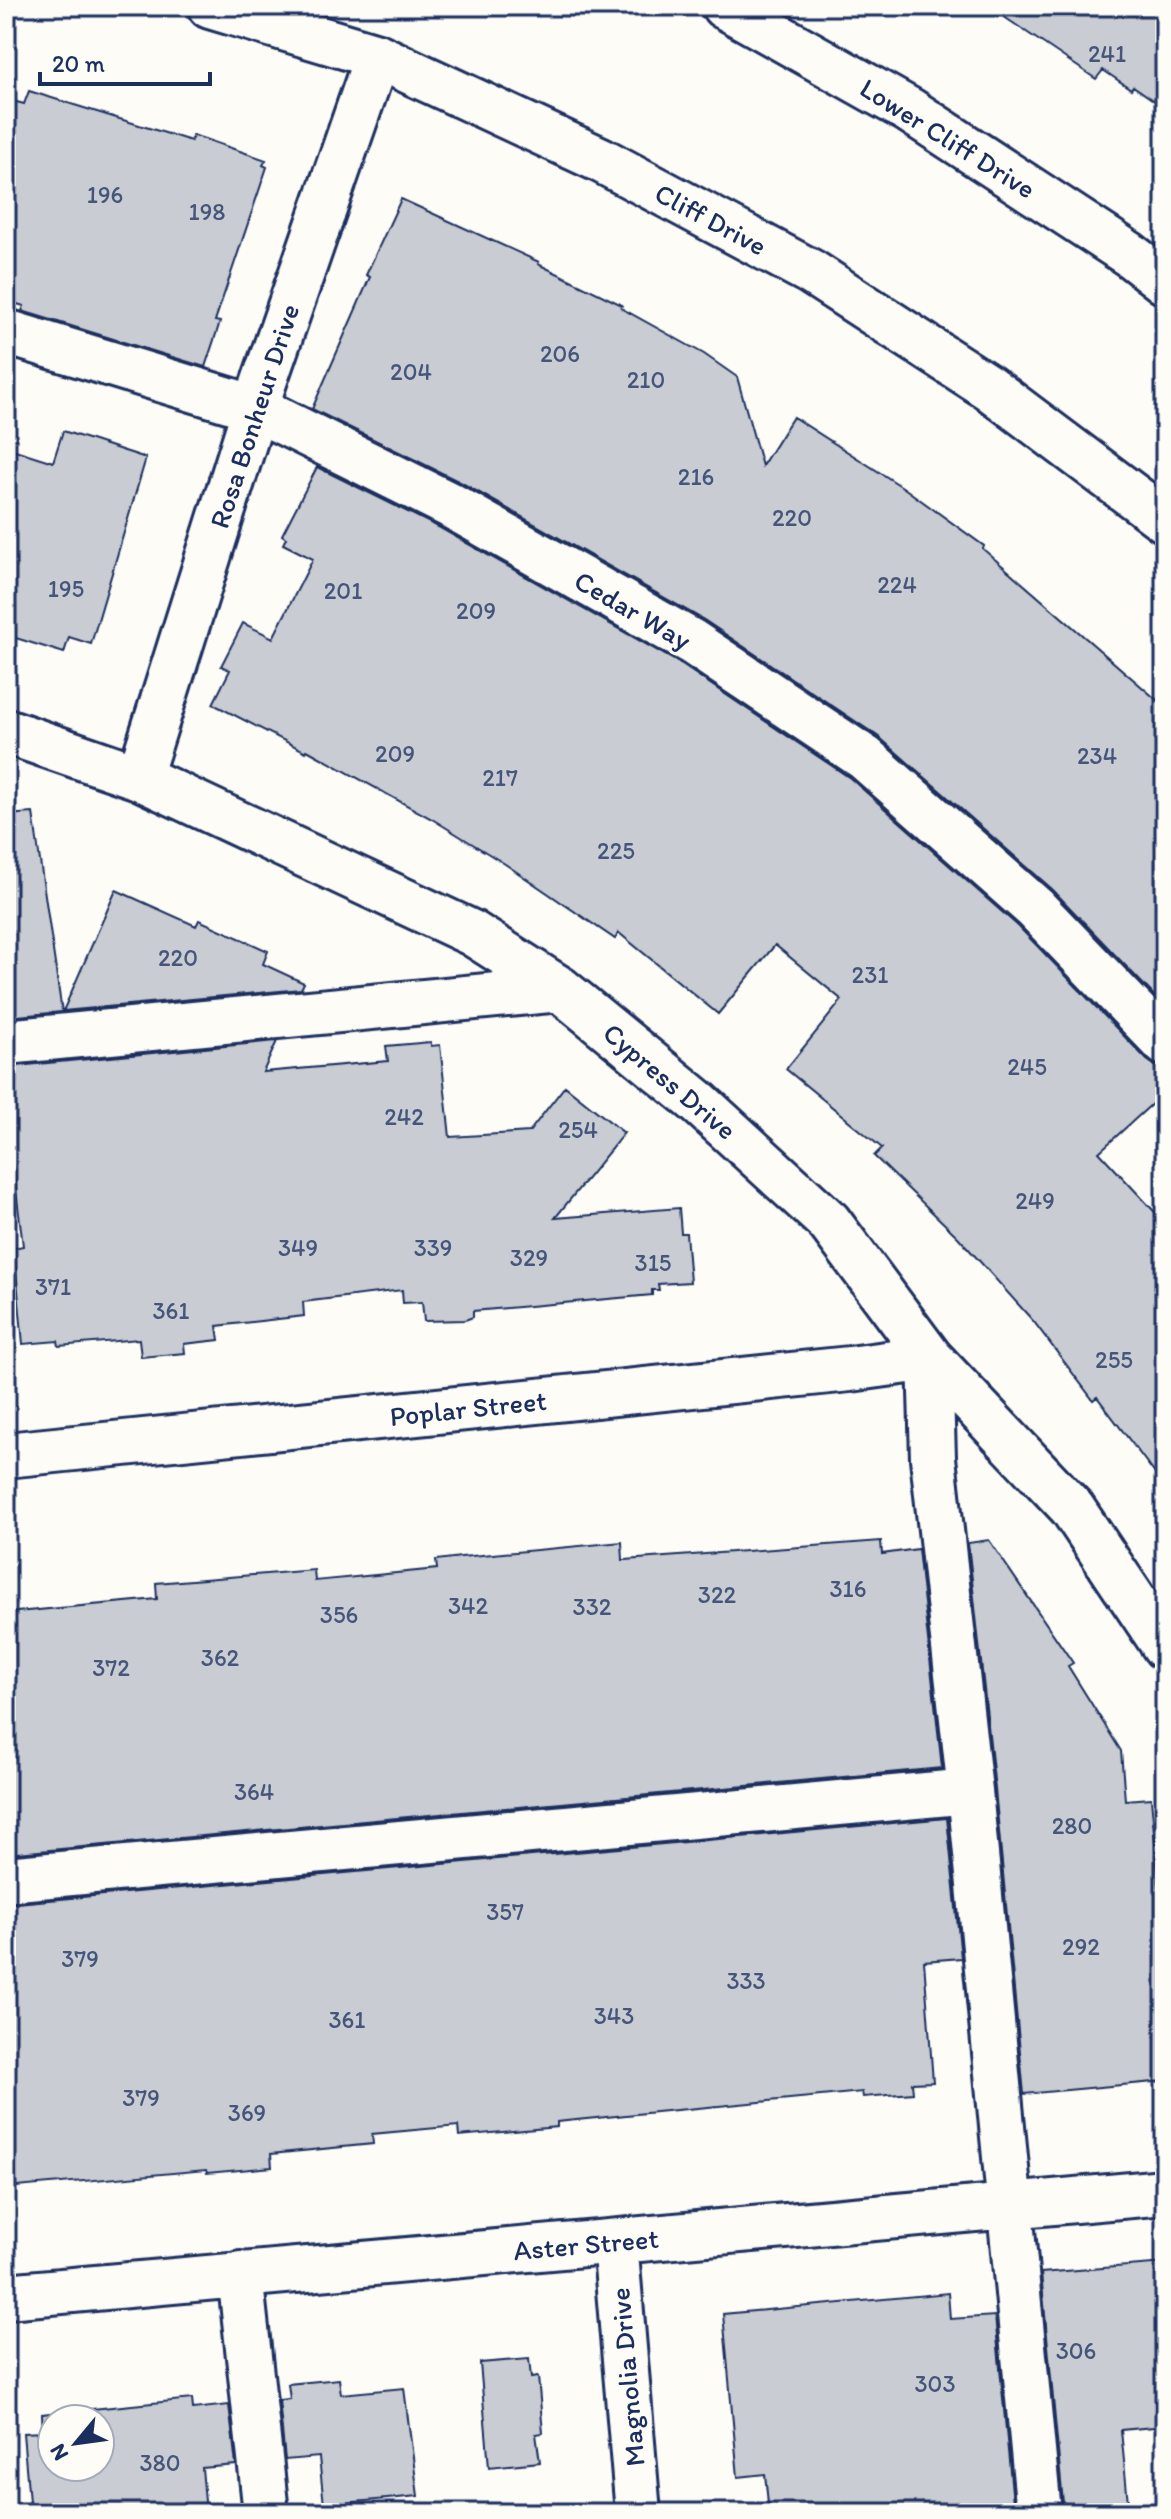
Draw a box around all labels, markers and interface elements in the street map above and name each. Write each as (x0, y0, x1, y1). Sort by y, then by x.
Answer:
scale bar (40, 36, 210, 86)
house number: 241 (1088, 39, 1126, 68)
text: 20 m (52, 49, 105, 78)
street label: Lower Cliff Drive (854, 70, 1042, 206)
street label: Cliff Drive (649, 175, 773, 263)
house number: 196 (87, 180, 123, 209)
house number: 198 (189, 197, 225, 226)
street label: Rosa Bonheur Drive (202, 299, 306, 533)
house number: 206 (540, 339, 580, 368)
house number: 204 (390, 357, 432, 386)
house number: 210 (627, 365, 665, 394)
house number: 216 (678, 462, 714, 491)
house number: 220 (772, 503, 812, 532)
street label: Cedar Way (569, 563, 697, 657)
house number: 224 (877, 570, 917, 599)
house number: 195 (48, 574, 84, 603)
house number: 201 (324, 576, 362, 605)
house number: 209 (456, 596, 496, 625)
house number: 209 (375, 739, 415, 768)
house number: 234 (1077, 741, 1117, 770)
house number: 217 (482, 763, 518, 792)
house number: 225 (597, 836, 635, 865)
house number: 220 (158, 943, 198, 972)
house number: 231 (852, 960, 888, 989)
street label: Cypress Drive (596, 1015, 744, 1147)
house number: 245 (1007, 1052, 1047, 1081)
house number: 242 (384, 1102, 424, 1131)
house number: 254 (558, 1115, 598, 1144)
house number: 249 (1015, 1186, 1055, 1215)
house number: 349 (278, 1233, 318, 1262)
house number: 339 (414, 1233, 452, 1262)
house number: 329 (510, 1243, 548, 1272)
house number: 315 (635, 1248, 671, 1277)
house number: 371 (35, 1272, 71, 1301)
house number: 361 (153, 1296, 189, 1325)
house number: 255 (1095, 1345, 1133, 1374)
street label: Poplar Street (388, 1383, 548, 1433)
house number: 316 (830, 1574, 866, 1603)
house number: 322 (698, 1580, 737, 1609)
house number: 342 (448, 1591, 488, 1620)
house number: 332 (573, 1592, 612, 1621)
house number: 356 (320, 1600, 358, 1629)
house number: 362 (201, 1643, 240, 1672)
house number: 372 (92, 1653, 130, 1682)
house number: 364 (234, 1777, 274, 1806)
house number: 280 (1052, 1811, 1092, 1840)
house number: 357 (486, 1897, 524, 1926)
house number: 292 (1062, 1932, 1100, 1961)
house number: 379 (61, 1944, 99, 1973)
house number: 333 (726, 1966, 766, 1995)
house number: 343 (594, 2001, 634, 2030)
house number: 361 (329, 2005, 365, 2034)
house number: 379 (122, 2083, 160, 2112)
house number: 369 (228, 2098, 266, 2127)
street label: Aster Street (512, 2221, 660, 2267)
street label: Magnolia Drive (602, 2286, 652, 2468)
house number: 306 (1056, 2336, 1096, 2365)
house number: 303 (915, 2369, 955, 2398)
north arrow (36, 2403, 116, 2483)
text: N (44, 2439, 74, 2465)
house number: 380 (139, 2448, 181, 2477)

